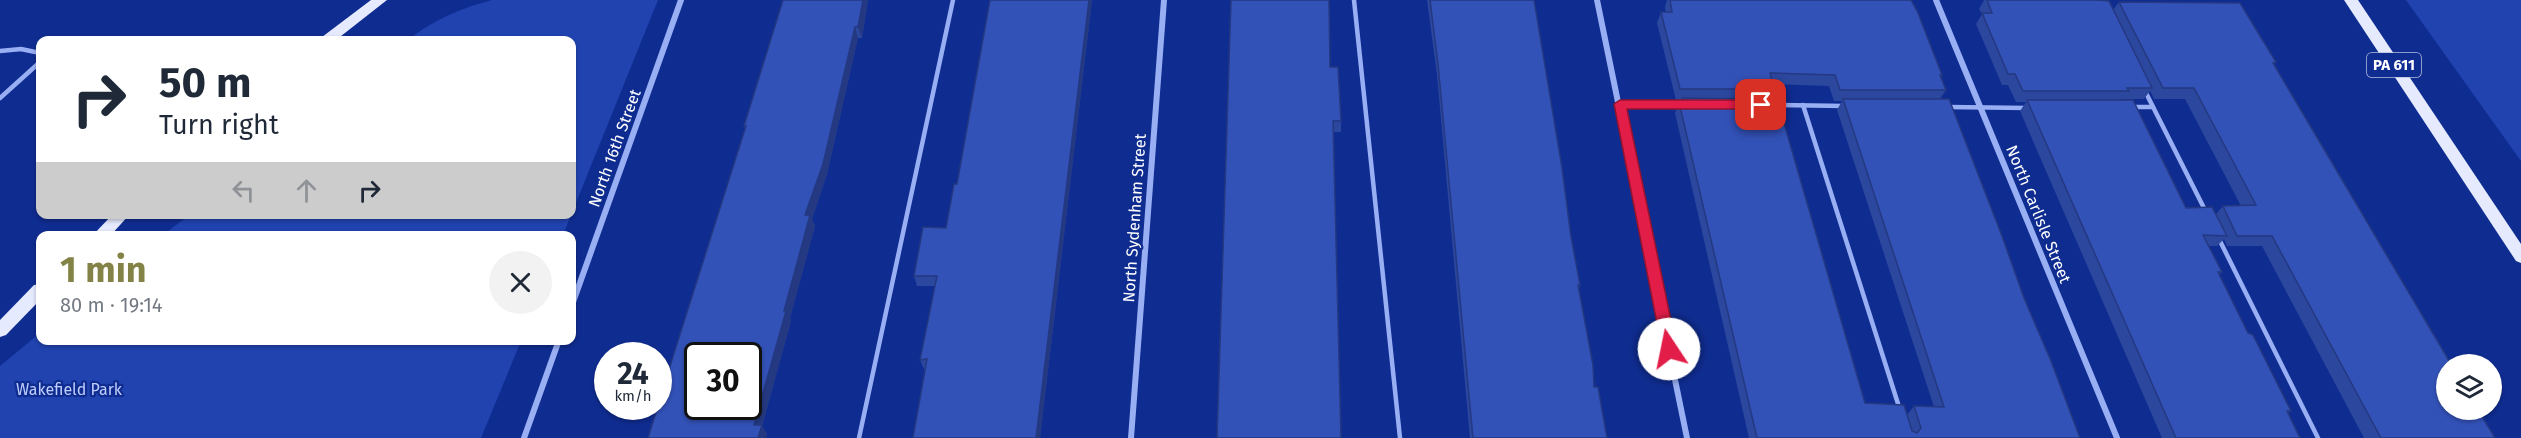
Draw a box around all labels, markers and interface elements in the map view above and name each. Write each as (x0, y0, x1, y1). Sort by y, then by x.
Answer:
road number: PA 611 (2367, 53, 2421, 77)
text: 50 m (159, 58, 252, 108)
icon: right (60, 60, 138, 138)
pin (1735, 79, 1786, 130)
street label: North 16th Street (584, 86, 645, 210)
icon: arrive (1744, 88, 1777, 121)
text: Turn right (159, 109, 279, 141)
street label: North Sydenham Street (1119, 133, 1150, 303)
street label: North Carlisle Street (2002, 142, 2075, 286)
icon: left (227, 174, 260, 207)
icon: ahead (290, 174, 323, 207)
icon: right (353, 174, 386, 207)
text: 1 min (60, 248, 147, 292)
button: close (489, 251, 552, 314)
text: 80 m · 19:14 (60, 293, 162, 317)
position arrow (1637, 317, 1701, 381)
speed limit sign: 30 (684, 342, 762, 420)
map controls (2436, 354, 2502, 420)
button: layers (2436, 354, 2502, 420)
text: 24 (617, 356, 649, 392)
park label: Wakefield Park (16, 380, 123, 399)
text: km/h (614, 387, 652, 405)

